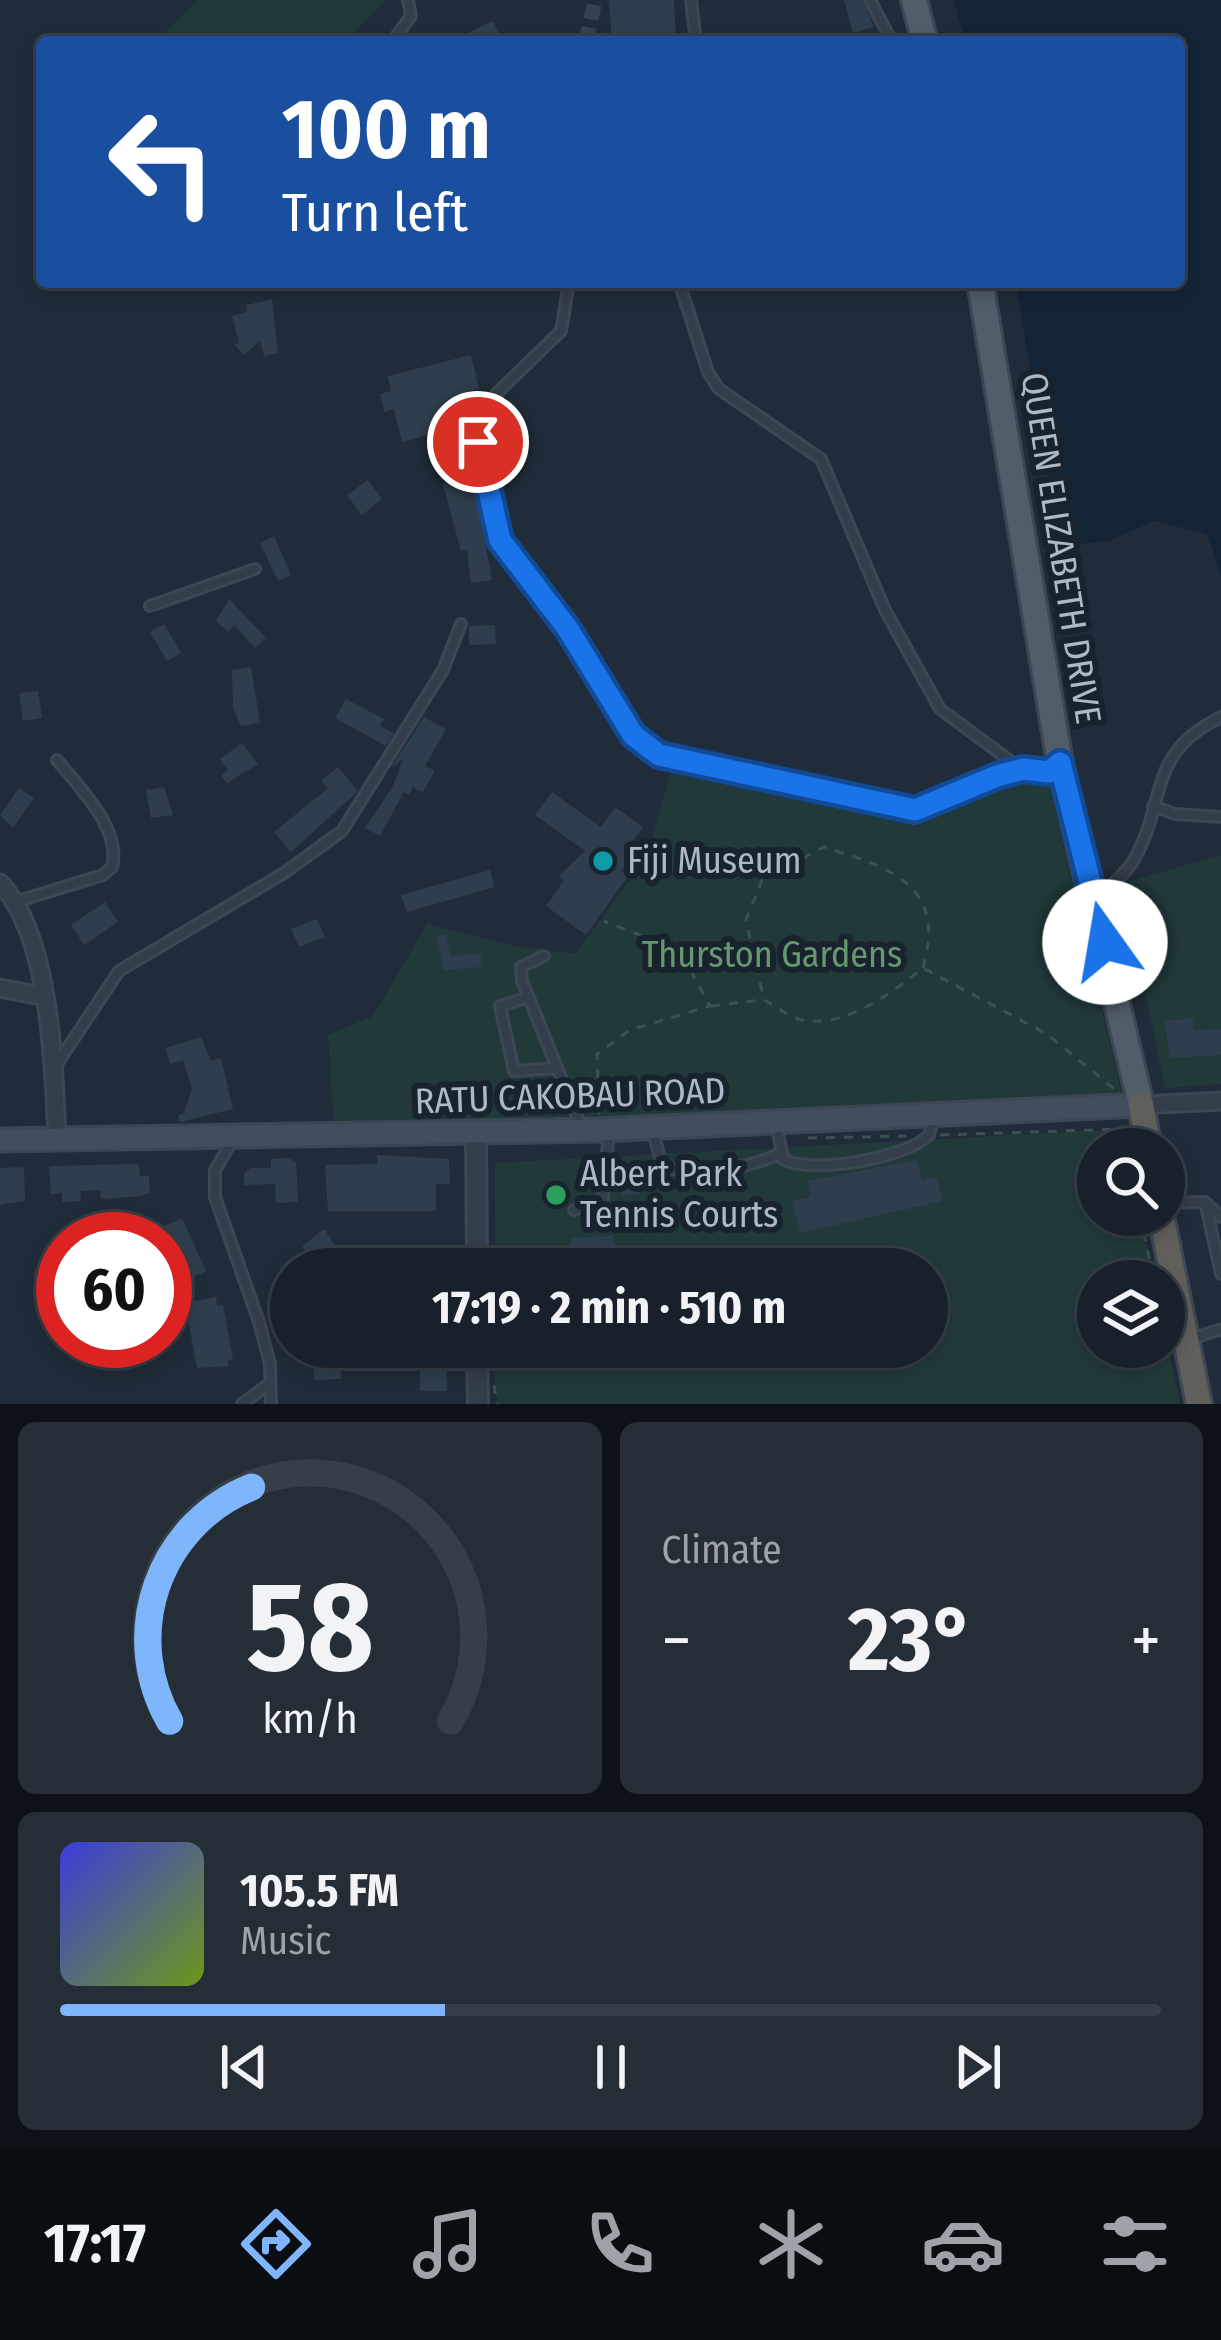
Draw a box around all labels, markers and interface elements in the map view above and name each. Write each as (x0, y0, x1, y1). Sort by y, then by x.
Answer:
text: 100 m (282, 79, 491, 180)
icon: left (84, 84, 240, 240)
text: Turn left (282, 181, 468, 245)
street label: QUEEN ELIZABETH DRIVE (1012, 369, 1110, 727)
pin (427, 391, 529, 493)
icon: arrive (445, 409, 511, 475)
place label: Fiji Museum (627, 839, 801, 883)
marker: Fiji Museum (590, 848, 616, 874)
position arrow (1042, 879, 1168, 1005)
park label: Thurston Gardens (642, 933, 902, 977)
street label: RATU CAKOBAU ROAD (414, 1069, 726, 1123)
map controls (1077, 1128, 1185, 1368)
button: search (1077, 1128, 1185, 1236)
place label: Albert Park Tennis Courts (580, 1152, 778, 1237)
marker: Albert Park Tennis Courts (543, 1182, 569, 1208)
speed limit sign: 60 (36, 1212, 192, 1368)
button: layers (1077, 1260, 1185, 1368)
text: 17:19 · 2 min · 510 m (432, 1281, 786, 1335)
text: Climate (662, 1527, 782, 1573)
text: 58 (246, 1553, 373, 1703)
text: 23° (848, 1586, 974, 1694)
text: − (662, 1601, 691, 1680)
text: + (1131, 1601, 1161, 1680)
text: km/h (262, 1693, 358, 1744)
text: 105.5 FM (240, 1864, 399, 1918)
text: Music (240, 1918, 331, 1964)
icon: previous (211, 2034, 277, 2100)
icon: pause (578, 2034, 644, 2100)
icon: next (945, 2034, 1011, 2100)
icon: directions (234, 2202, 318, 2286)
icon: music (406, 2202, 490, 2286)
icon: phone (578, 2202, 662, 2286)
icon: climate (749, 2202, 833, 2286)
icon: car (921, 2202, 1005, 2286)
icon: filters (1093, 2202, 1177, 2286)
text: 17:17 (44, 2212, 146, 2276)

